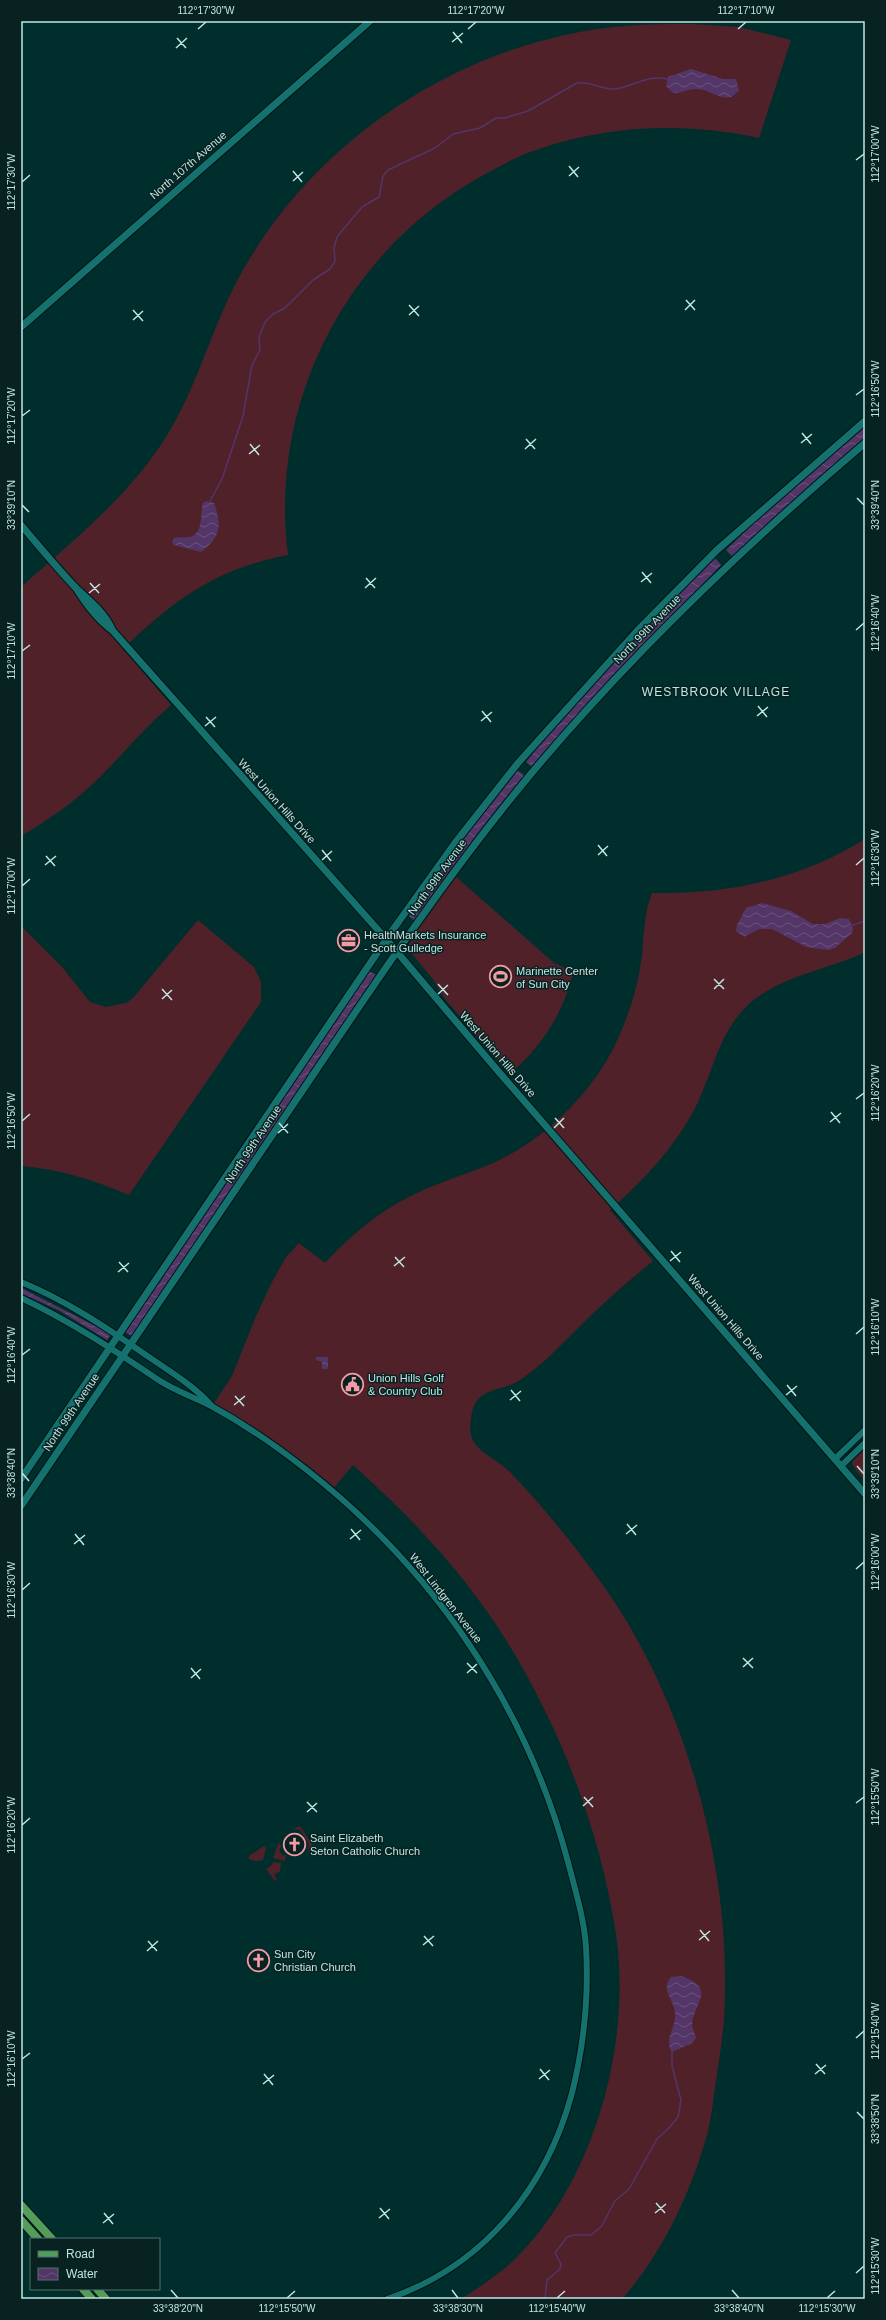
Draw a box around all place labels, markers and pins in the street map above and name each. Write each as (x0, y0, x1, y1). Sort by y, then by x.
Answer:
office icon: HealthMarkets Insurance - Scott Gulledge (335, 928, 361, 954)
place label: HealthMarkets Insurance - Scott Gulledge (364, 929, 486, 954)
sports icon: Marinette Center of Sun City (488, 964, 514, 990)
place label: Marinette Center of Sun City (516, 965, 598, 990)
public building icon: Union Hills Golf & Country Club (340, 1371, 366, 1397)
place label: Union Hills Golf & Country Club (368, 1372, 445, 1397)
church icon: Saint Elizabeth Seton Catholic Church (282, 1831, 308, 1857)
place label: Saint Elizabeth Seton Catholic Church (310, 1832, 420, 1857)
church icon: Sun City Christian Church (246, 1947, 272, 1973)
place label: Sun City Christian Church (274, 1948, 356, 1973)

